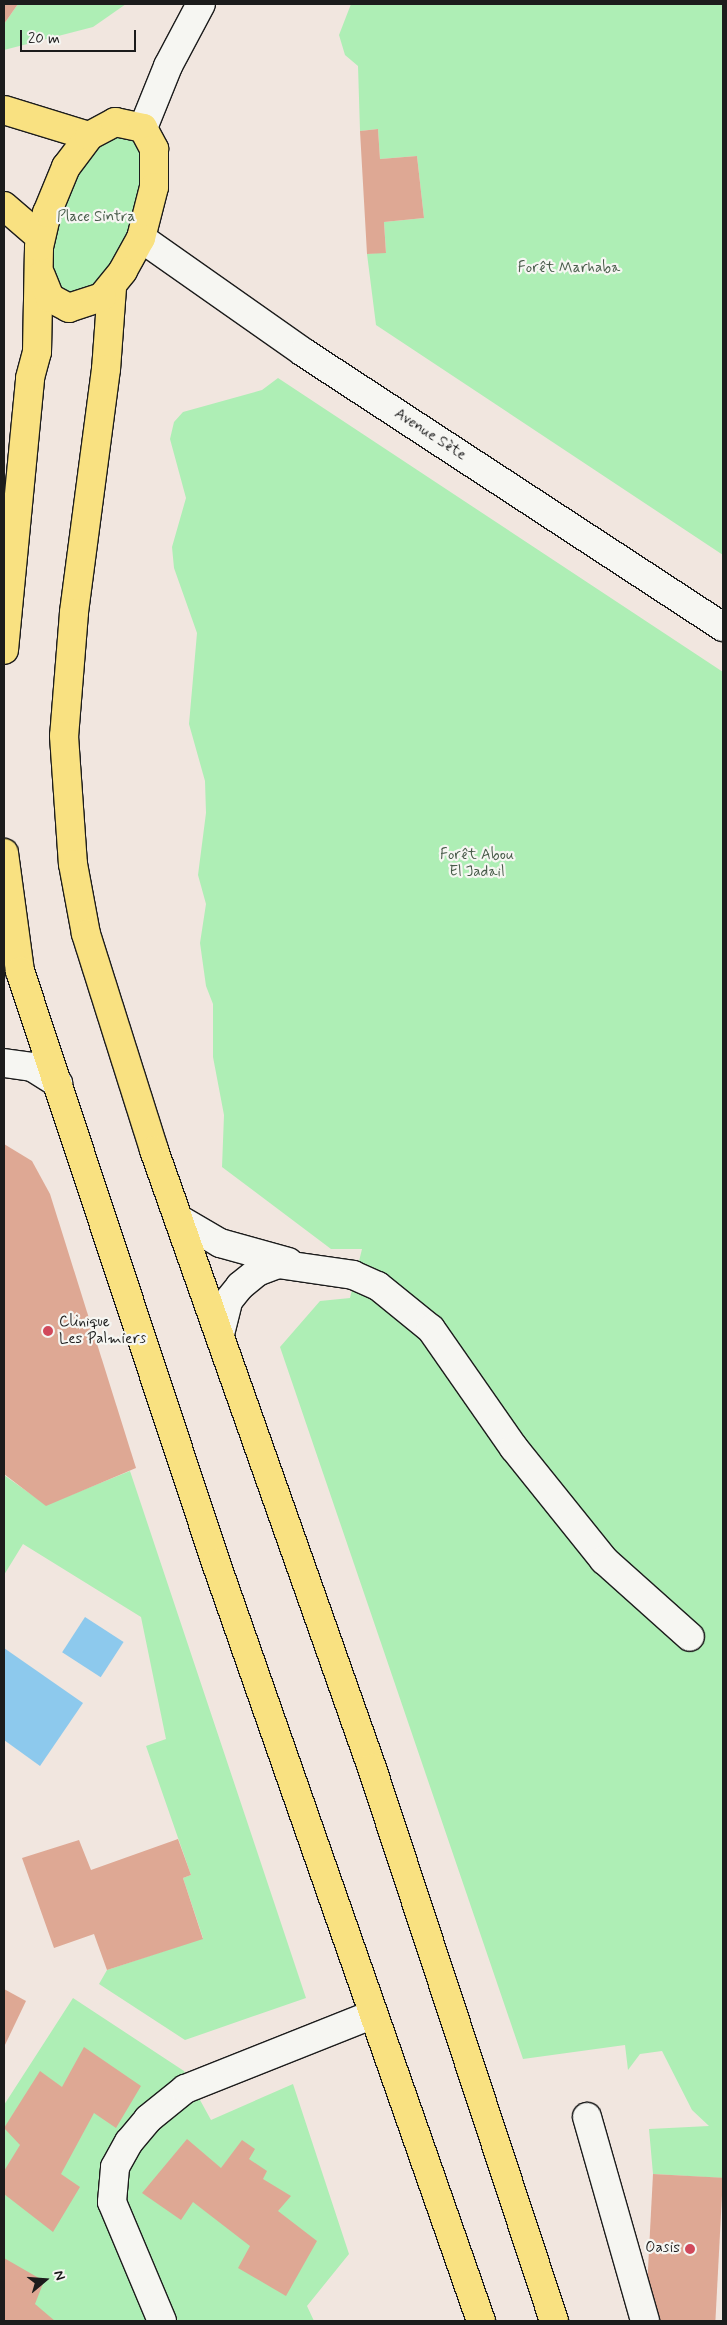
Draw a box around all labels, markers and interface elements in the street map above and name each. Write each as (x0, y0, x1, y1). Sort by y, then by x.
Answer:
scale bar (22, 20, 139, 52)
text: 20 m (28, 29, 60, 49)
park label: Place Sintra (57, 209, 135, 227)
park label: Forêt Marhaba (520, 260, 618, 278)
street label: Avenue Sète (391, 405, 469, 465)
park label: Forêt Abou El Jadail (441, 846, 513, 881)
place label: Clinique Les Palmiers (59, 1313, 146, 1348)
marker: Clinique Les Palmiers (41, 1324, 55, 1338)
place label: Oasis (645, 2240, 680, 2258)
marker: Oasis (684, 2243, 696, 2255)
north arrow (20, 2255, 70, 2305)
text: N (49, 2268, 69, 2283)

